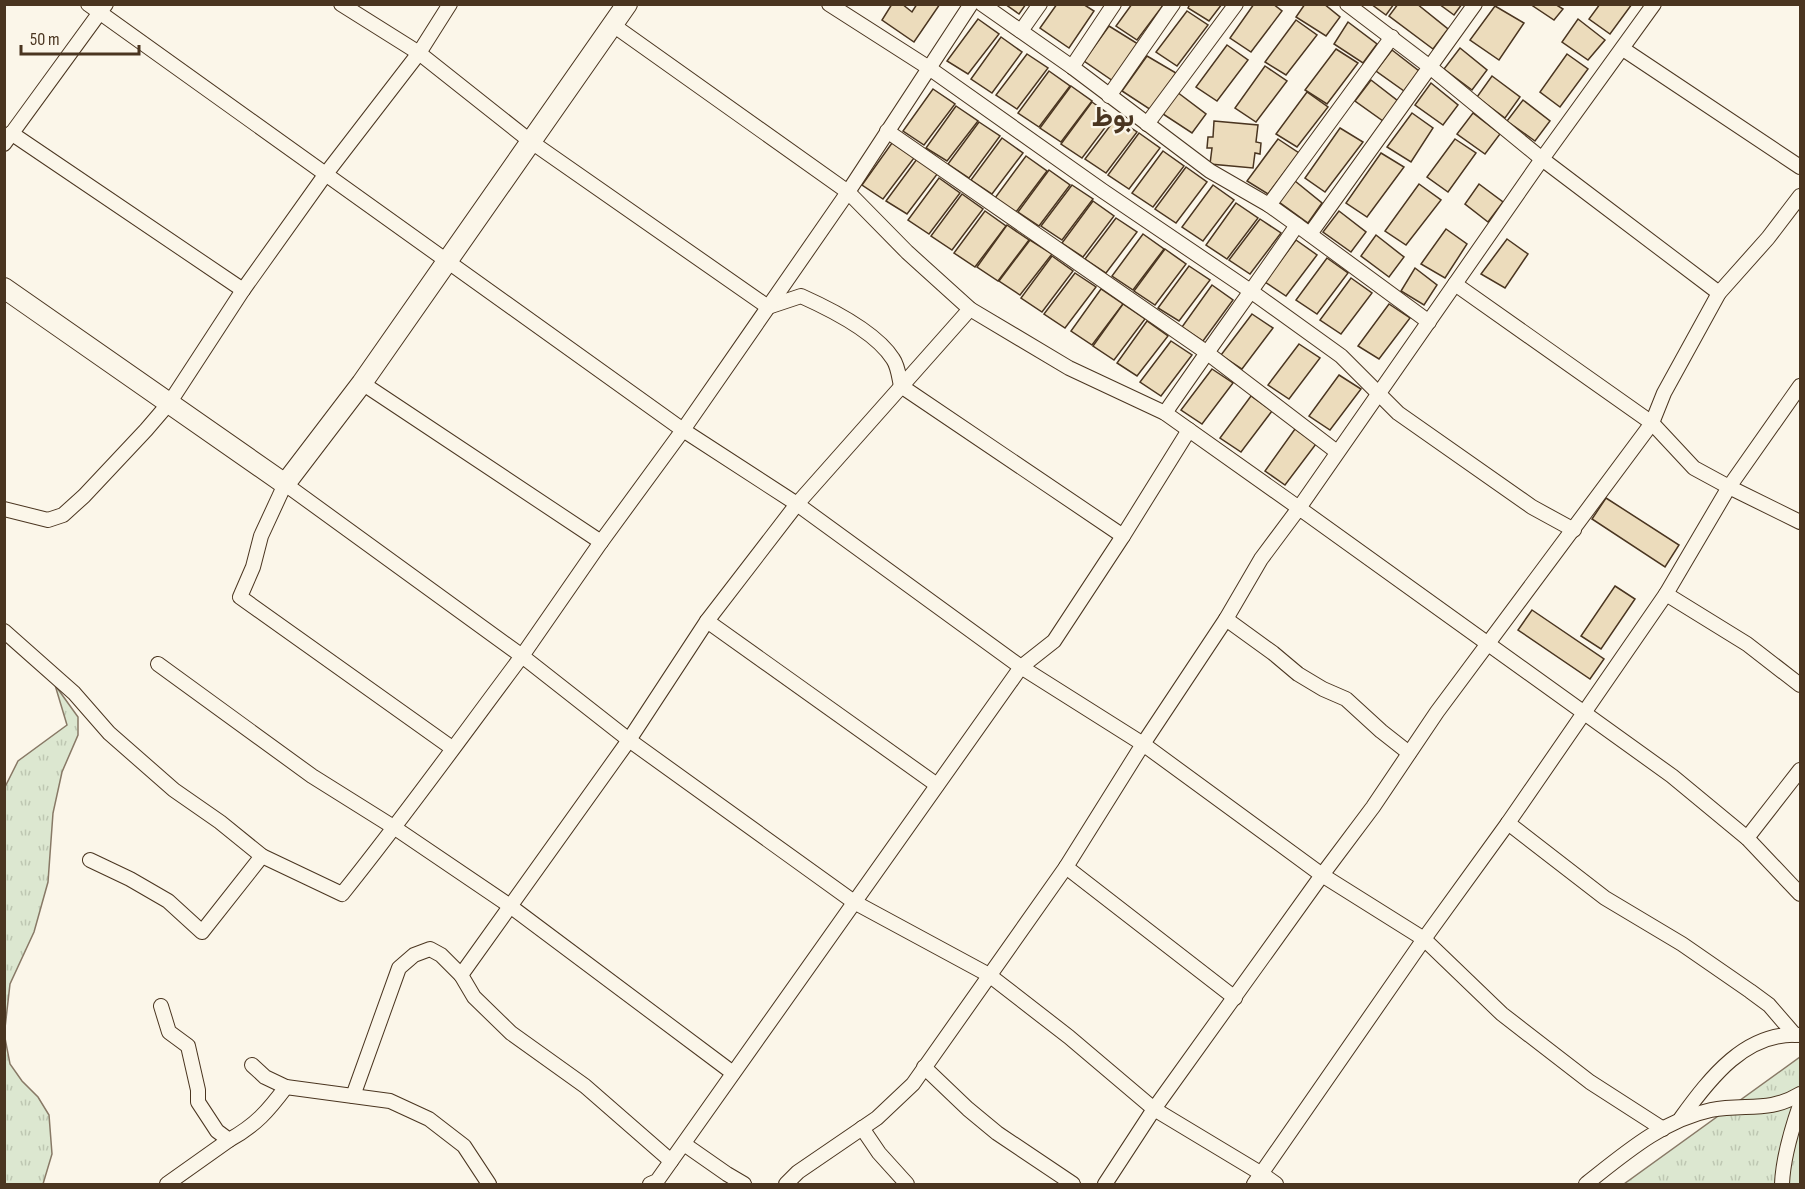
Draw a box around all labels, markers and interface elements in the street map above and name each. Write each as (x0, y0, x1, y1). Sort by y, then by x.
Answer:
scale bar (21, 18, 140, 56)
text: 50 m (30, 29, 60, 50)
district label: بوط (1092, 101, 1134, 134)

